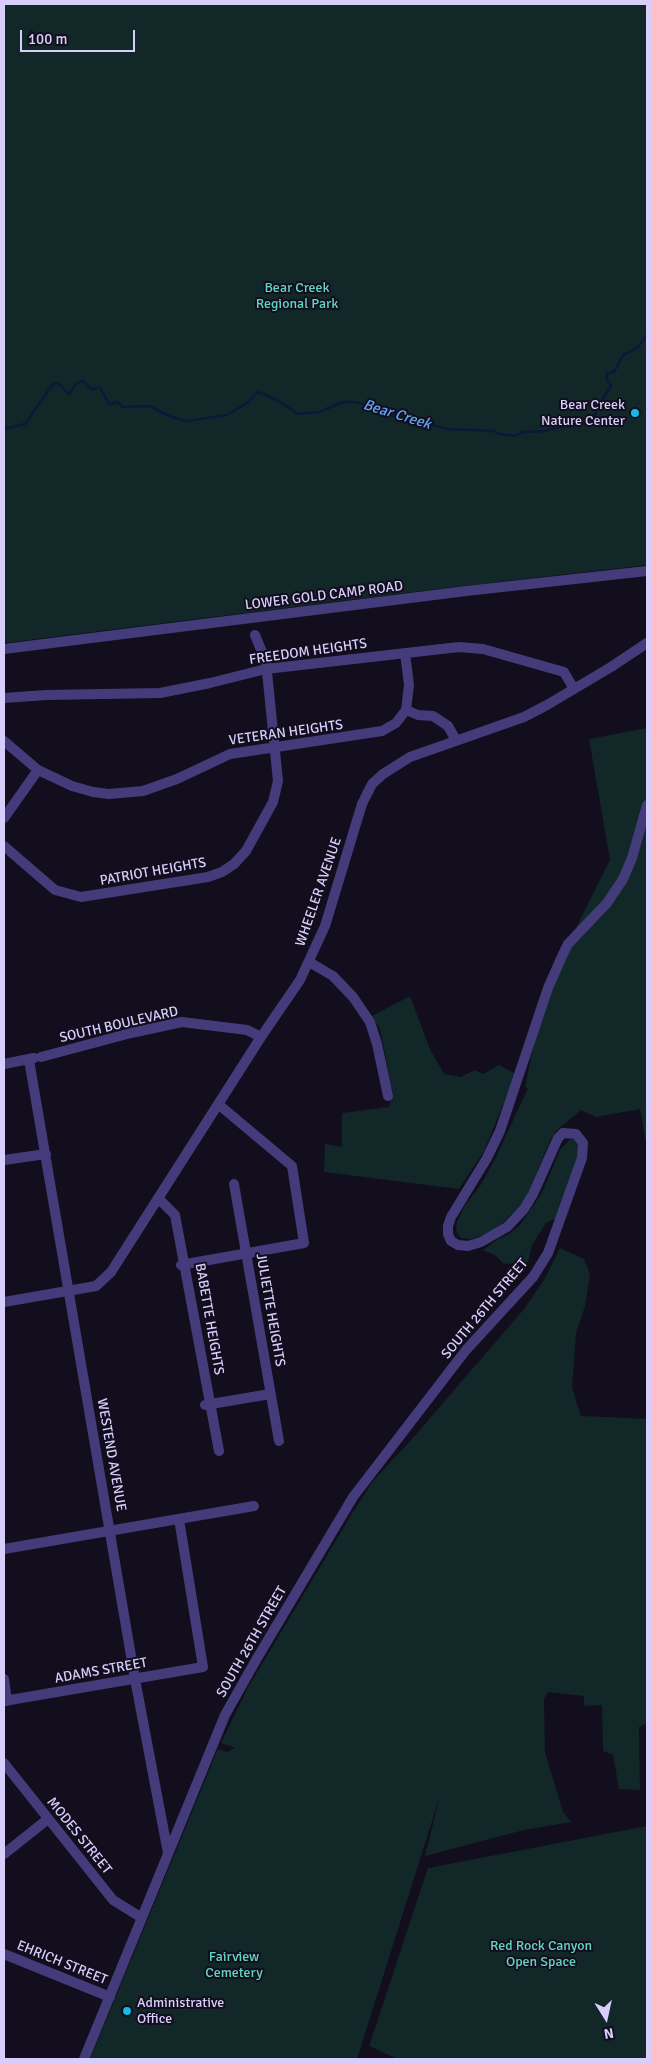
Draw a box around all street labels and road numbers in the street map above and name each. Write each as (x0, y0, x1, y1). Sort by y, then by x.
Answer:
street label: LOWER GOLD CAMP ROAD (244, 578, 404, 614)
street label: FREEDOM HEIGHTS (248, 635, 368, 669)
street label: VETERAN HEIGHTS (228, 717, 344, 749)
street label: WHEELER AVENUE (292, 835, 346, 949)
street label: PATRIOT HEIGHTS (99, 854, 207, 890)
street label: SOUTH BOULEVARD (58, 1003, 180, 1047)
street label: JULIETTE HEIGHTS (252, 1252, 288, 1368)
street label: SOUTH 26TH STREET (438, 1255, 532, 1363)
street label: BABETTE HEIGHTS (191, 1262, 227, 1376)
street label: WESTEND AVENUE (93, 1397, 129, 1513)
street label: SOUTH 26TH STREET (213, 1583, 291, 1701)
street label: ADAMS STREET (53, 1655, 149, 1687)
street label: MODES STREET (43, 1794, 115, 1878)
street label: EHRICH STREET (14, 1937, 110, 1989)

